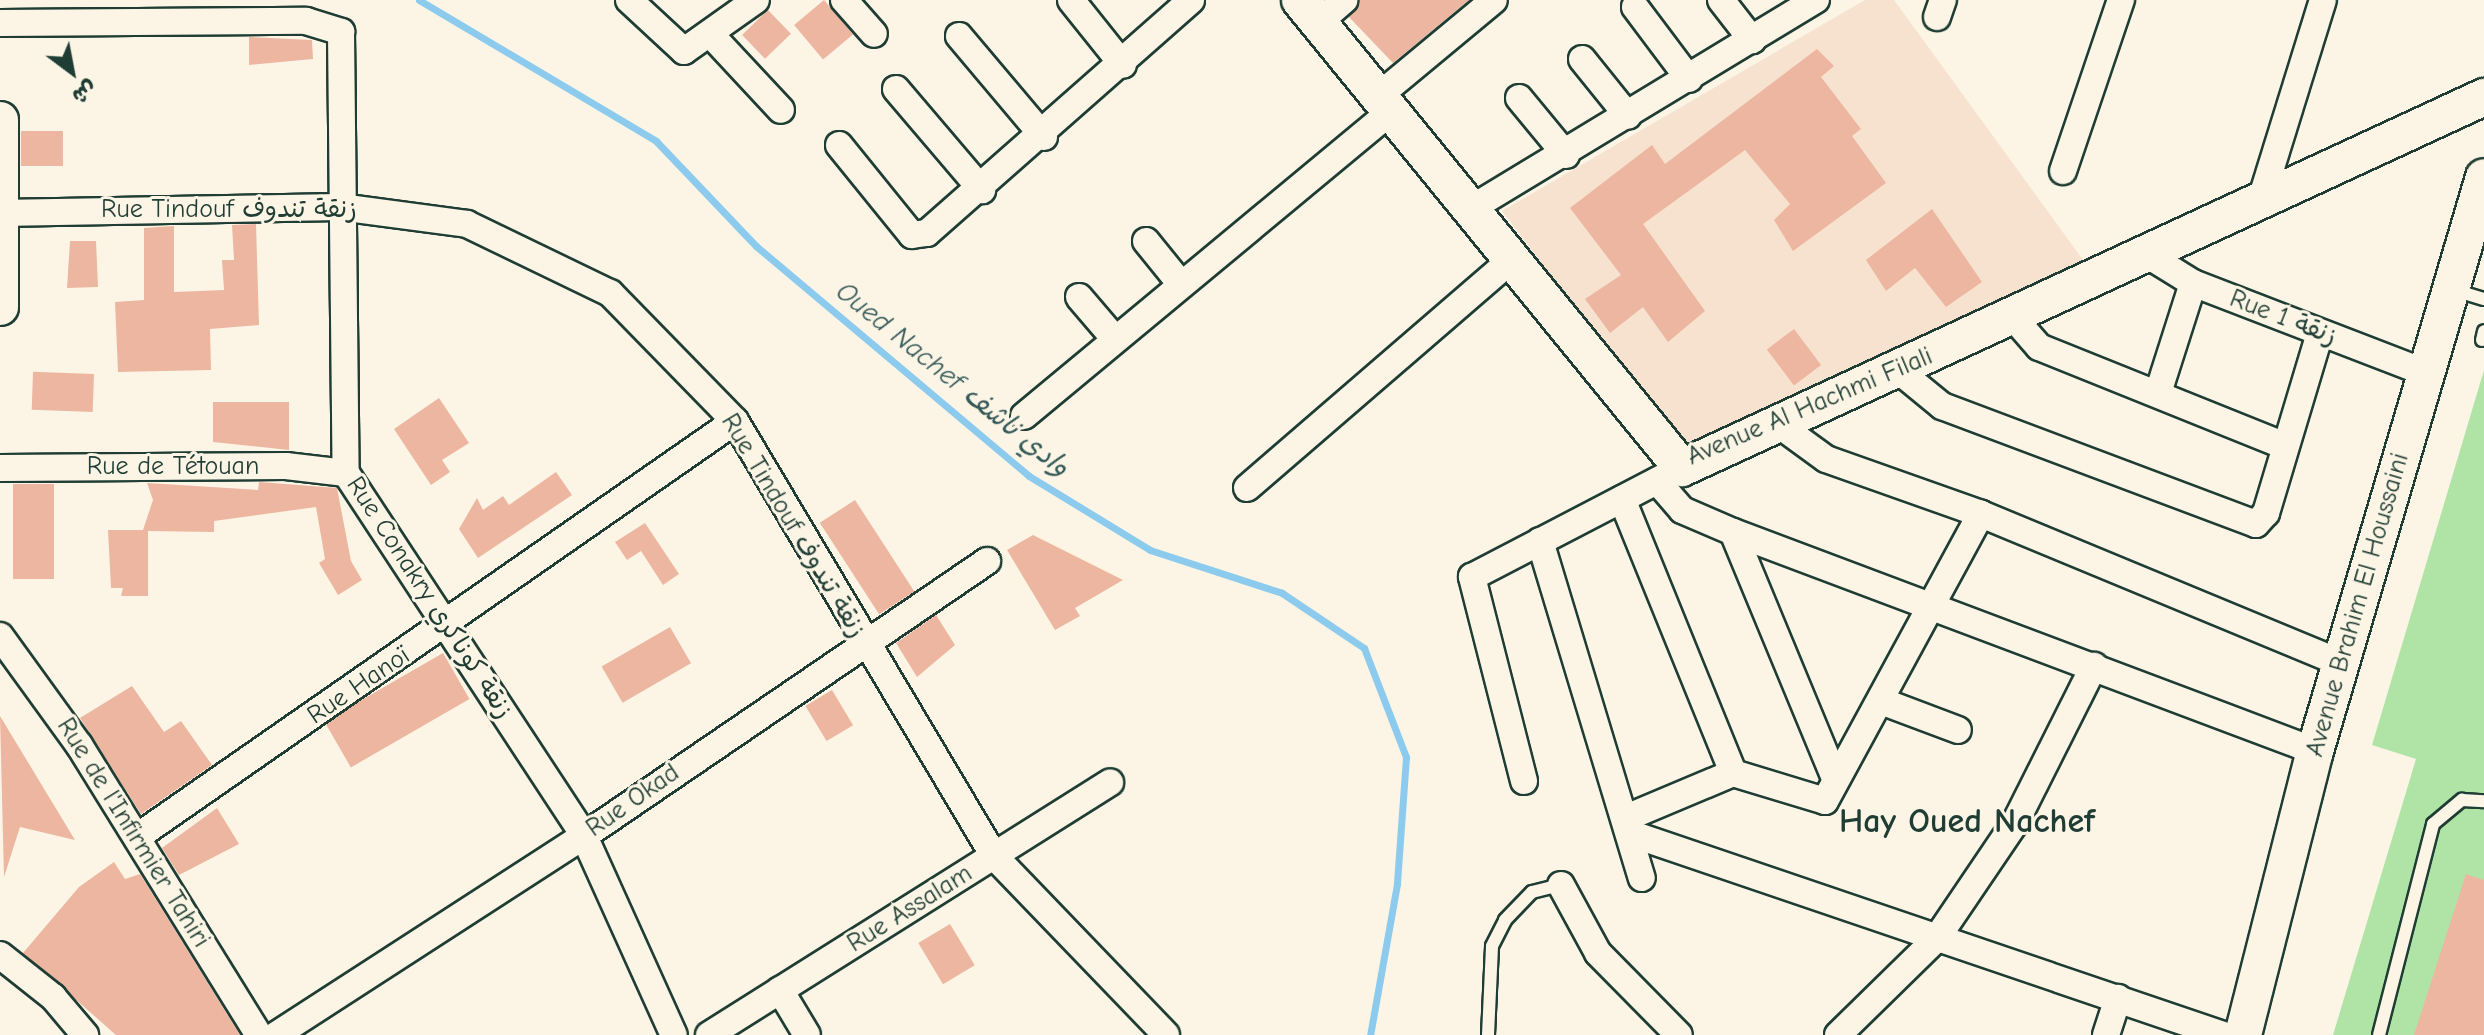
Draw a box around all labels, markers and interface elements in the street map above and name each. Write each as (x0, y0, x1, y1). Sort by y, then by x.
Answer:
north arrow (32, 32, 112, 112)
text: ش (68, 75, 102, 110)
street label: Rue Tindouf زنقة تندوف (101, 194, 357, 226)
water label: Oued Nachef وادي ناشف (829, 274, 1077, 484)
street label: Rue 1 زنقة (2225, 283, 2341, 353)
street label: Avenue Al Hachmi Filali (1683, 341, 1937, 473)
street label: Rue Tindouf زنقة تندوف (714, 408, 872, 644)
street label: Avenue Brahim El Houssaini (2300, 450, 2416, 760)
street label: Rue de Tétouan (87, 451, 259, 483)
street label: Rue Conakry زنقة كوناكري (339, 471, 519, 725)
street label: Rue Hanoï (302, 640, 416, 732)
street label: Rue de l'Infirmier Tahiri (50, 712, 216, 954)
street label: Rue Okad (580, 758, 686, 844)
district label: Hay Oued Nachef (1839, 802, 2095, 842)
street label: Rue Assalam (842, 858, 978, 960)

